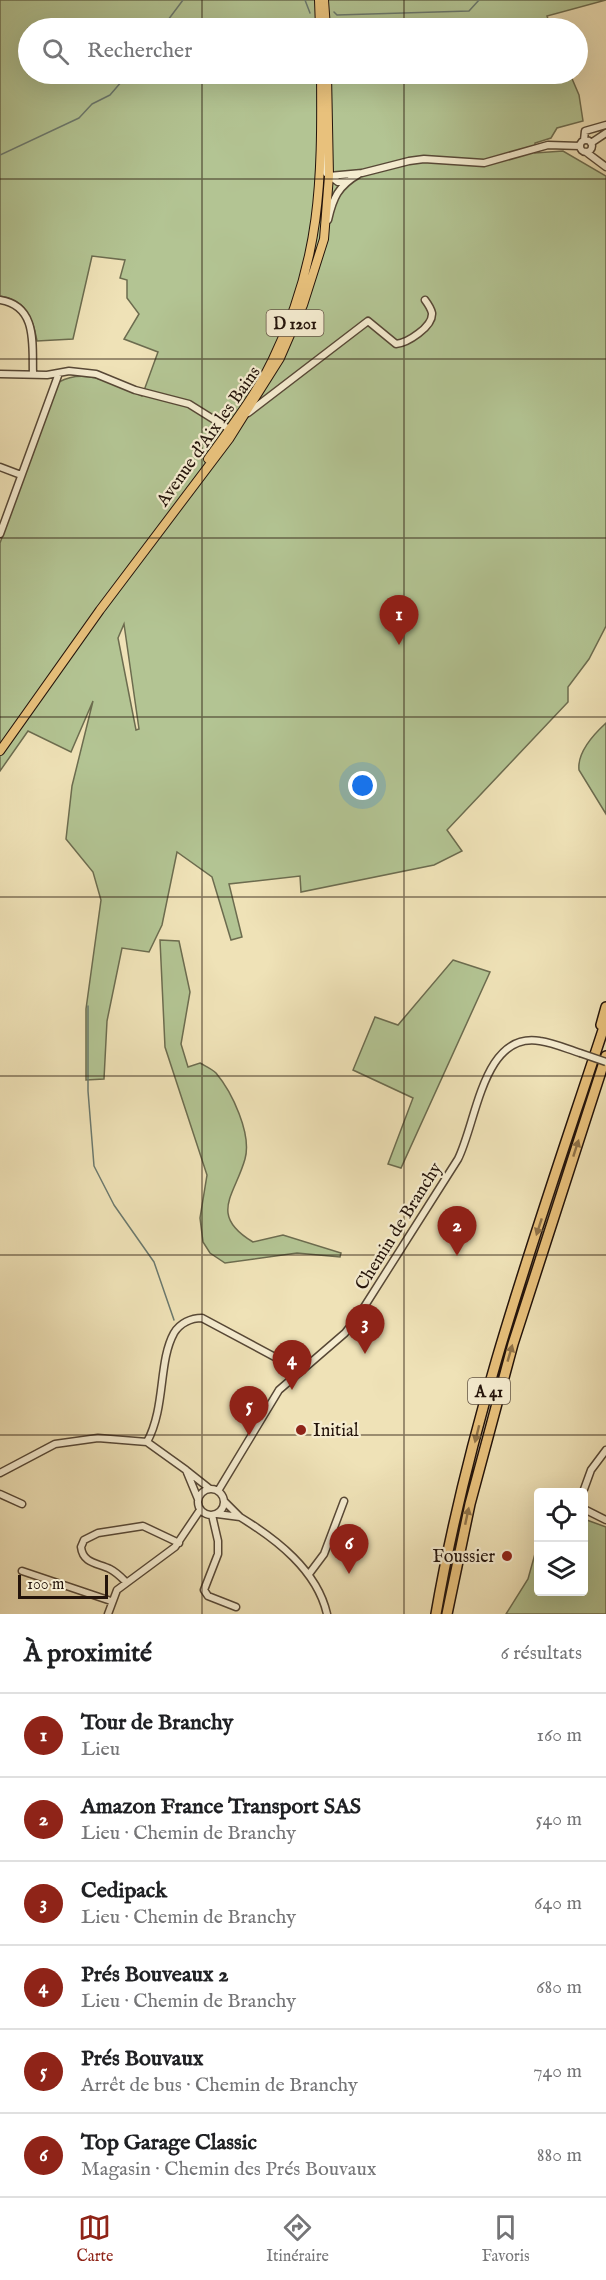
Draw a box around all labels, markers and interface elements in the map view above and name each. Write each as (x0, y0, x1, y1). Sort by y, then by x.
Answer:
search box (18, 18, 588, 84)
icon: search (39, 35, 72, 68)
text: Rechercher (87, 37, 192, 65)
road number: D 1201 (266, 310, 324, 336)
street label: Avenue d'Aix les Bains (152, 362, 266, 512)
pin: 1 (380, 596, 418, 645)
your location (348, 771, 377, 800)
one-way arrow (571, 1139, 581, 1157)
street label: Chemin de Branchy (351, 1158, 448, 1295)
pin: 2 (438, 1206, 476, 1256)
one-way arrow (534, 1218, 543, 1236)
pin: 3 (346, 1304, 385, 1354)
pin: 4 (272, 1340, 312, 1390)
one-way arrow (506, 1344, 515, 1362)
road number: A 41 (468, 1378, 510, 1404)
pin: 5 (230, 1386, 268, 1436)
place label: Initial (313, 1420, 359, 1443)
marker: Initial (294, 1423, 308, 1437)
one-way arrow (471, 1425, 481, 1443)
map controls (534, 1488, 588, 1596)
button: locate (534, 1488, 588, 1542)
one-way arrow (463, 1506, 473, 1525)
pin: 6 (330, 1524, 368, 1574)
button: layers (534, 1542, 588, 1596)
place label: Foussier (433, 1546, 495, 1569)
marker: Foussier (500, 1549, 514, 1563)
scale bar (18, 1572, 108, 1600)
text: 100 m (27, 1575, 64, 1595)
text: À proximité (24, 1637, 152, 1670)
text: 6 résultats (500, 1641, 582, 1666)
text: Tour de Branchy (81, 1709, 233, 1737)
text: 1 (40, 1723, 47, 1748)
text: 160 m (536, 1723, 582, 1748)
text: Lieu (81, 1737, 120, 1762)
text: Amazon France Transport SAS (81, 1793, 361, 1821)
text: 2 (39, 1807, 48, 1832)
text: 540 m (535, 1807, 582, 1832)
text: Lieu · Chemin de Branchy (81, 1821, 296, 1846)
text: Cedipack (81, 1877, 167, 1905)
text: 3 (40, 1891, 47, 1916)
text: 640 m (534, 1891, 582, 1916)
text: Lieu · Chemin de Branchy (81, 1905, 296, 1930)
text: Prés Bouveaux 2 (81, 1961, 229, 1989)
text: 4 (39, 1975, 48, 2000)
text: 680 m (536, 1975, 582, 2000)
text: Lieu · Chemin de Branchy (81, 1989, 296, 2014)
text: Prés Bouvaux (81, 2045, 204, 2073)
text: 5 (40, 2059, 47, 2084)
text: 740 m (533, 2059, 582, 2084)
text: Arrêt de bus · Chemin de Branchy (81, 2073, 358, 2098)
text: Top Garage Classic (81, 2129, 257, 2157)
text: 6 (39, 2143, 48, 2168)
text: 880 m (537, 2143, 582, 2168)
text: Magasin · Chemin des Prés Bouvaux (81, 2157, 377, 2182)
tab: Carte (76, 2211, 113, 2267)
tab: Itinéraire (266, 2211, 329, 2267)
tab: Favoris (482, 2211, 530, 2267)

